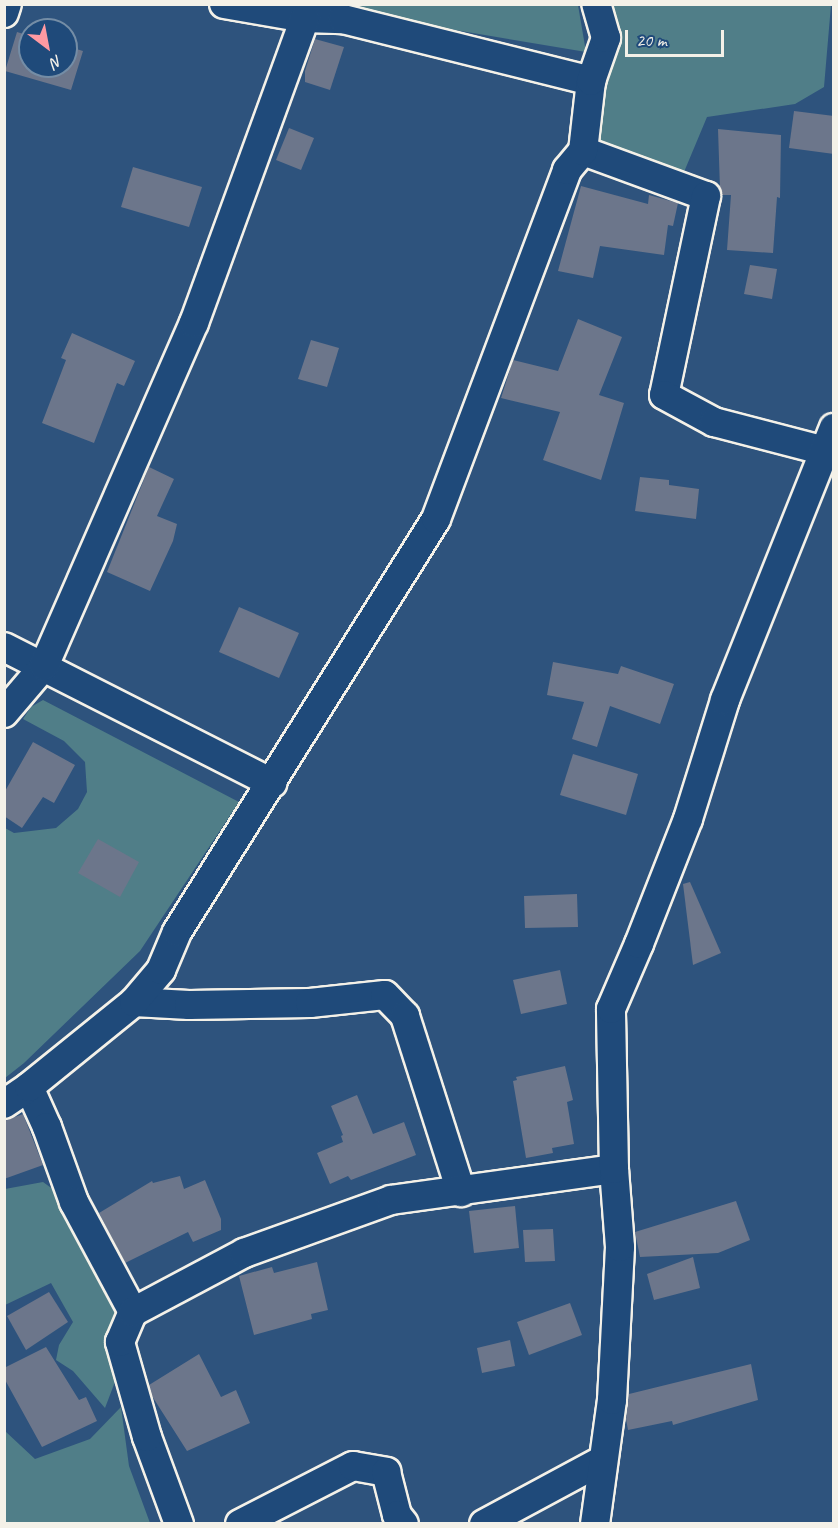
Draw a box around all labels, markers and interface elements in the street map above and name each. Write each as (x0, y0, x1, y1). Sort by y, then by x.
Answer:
north arrow (18, 18, 78, 78)
scale bar (628, 18, 727, 56)
text: 20 m (636, 29, 667, 51)
text: N (47, 50, 66, 73)

